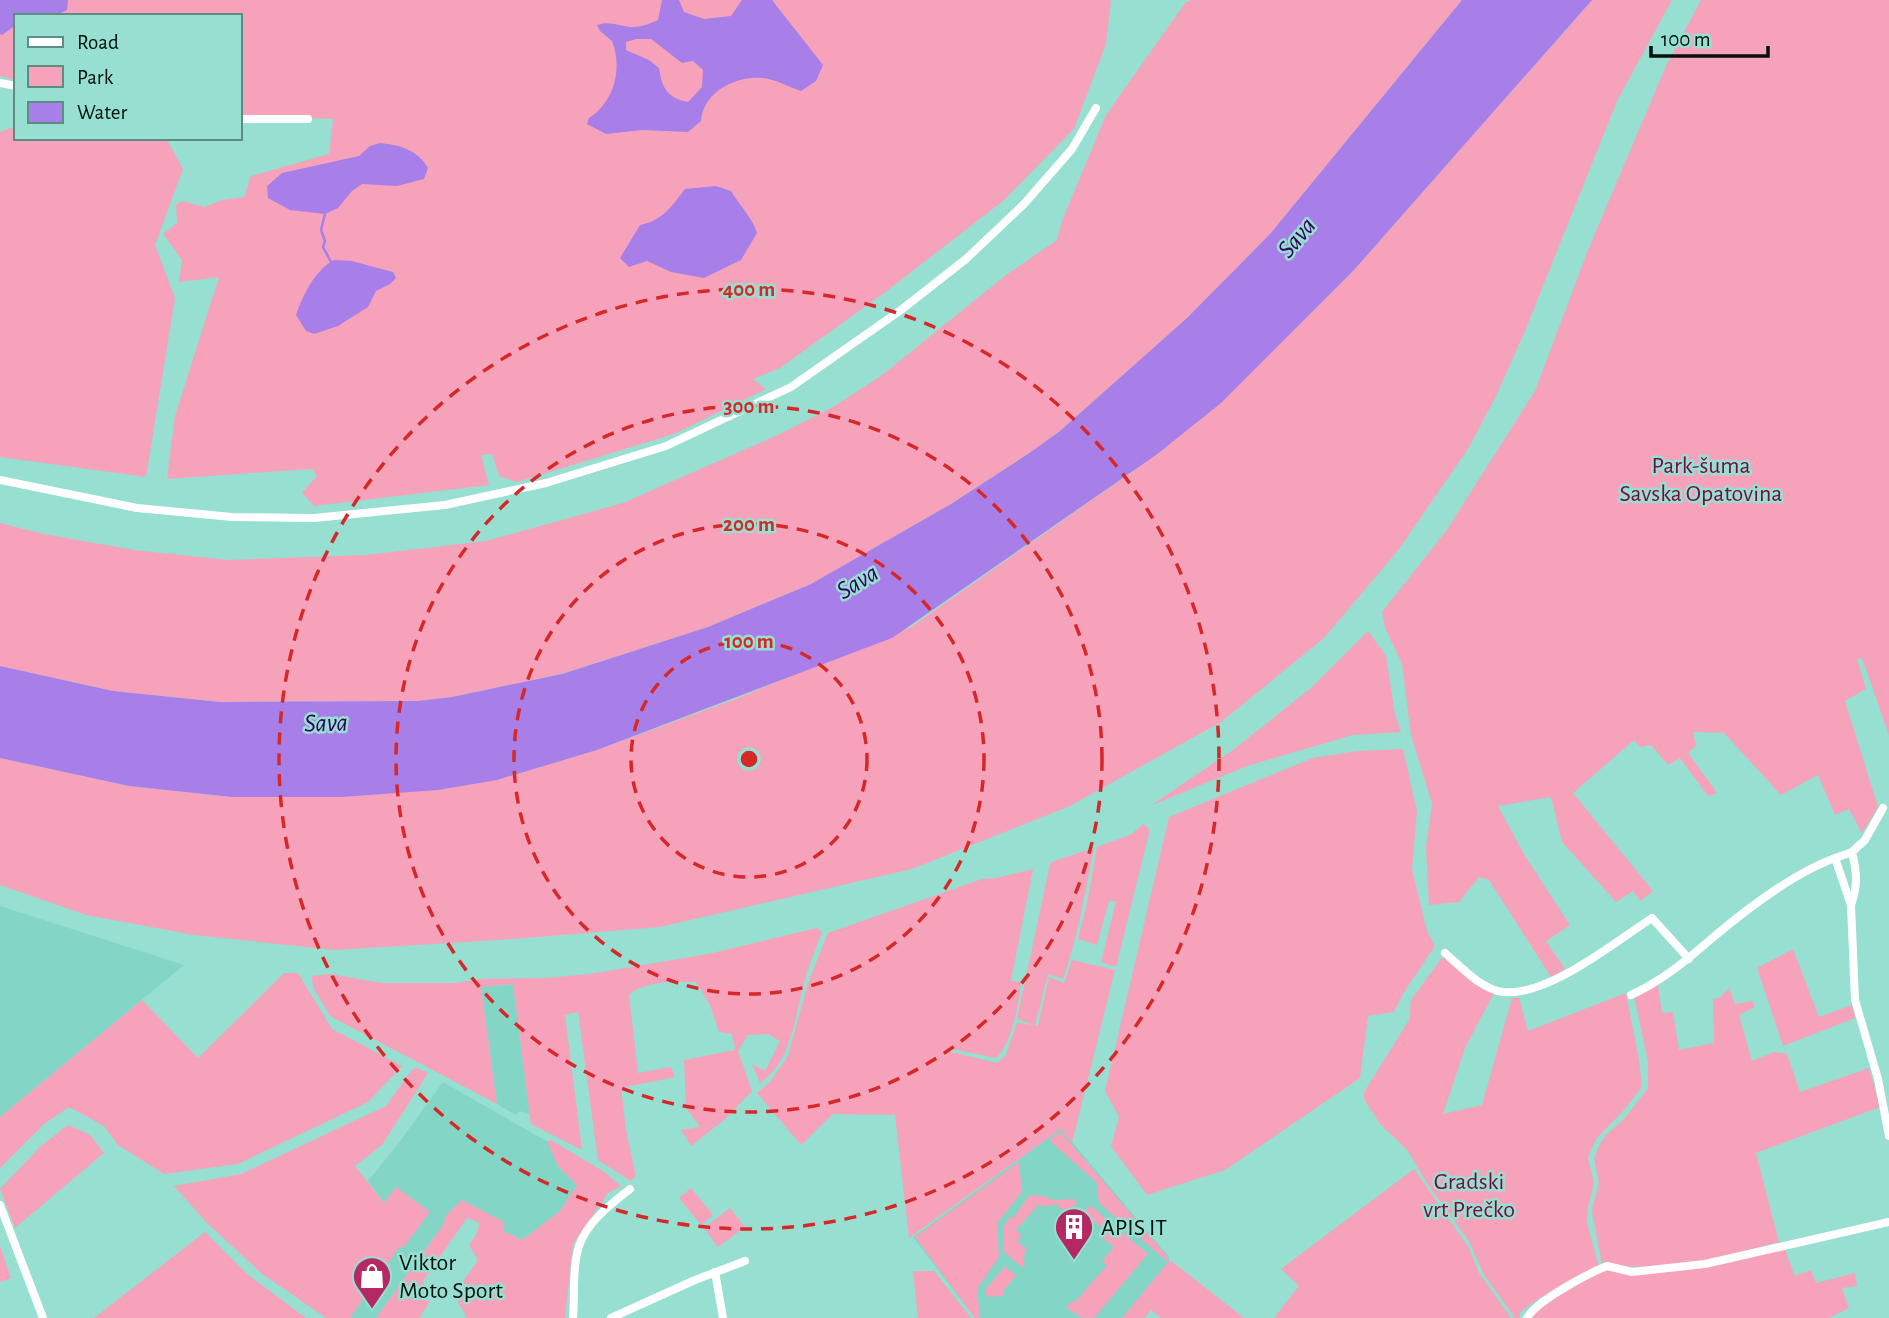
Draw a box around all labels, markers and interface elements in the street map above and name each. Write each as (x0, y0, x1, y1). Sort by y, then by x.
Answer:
legend (14, 14, 242, 140)
scale bar (1651, 14, 1768, 58)
text: 100 m (1661, 29, 1711, 50)
text: Road (77, 32, 119, 53)
text: Park (77, 67, 114, 88)
text: Water (77, 102, 127, 123)
water label: Sava (1273, 213, 1321, 263)
text: 400 m (723, 279, 775, 300)
text: 300 m (723, 396, 775, 417)
park label: Park-šuma Savska Opatovina (1620, 454, 1782, 506)
text: 200 m (723, 514, 775, 535)
water label: Sava (832, 559, 883, 604)
text: 100 m (724, 631, 774, 652)
water label: Sava (304, 710, 348, 736)
centre of rings (737, 747, 761, 771)
park label: Gradski vrt Prečko (1423, 1170, 1515, 1222)
building icon: APIS IT (1053, 1206, 1095, 1261)
place label: APIS IT (1101, 1216, 1167, 1240)
place label: Viktor Moto Sport (399, 1251, 503, 1303)
shop icon: Viktor Moto Sport (351, 1255, 393, 1310)

